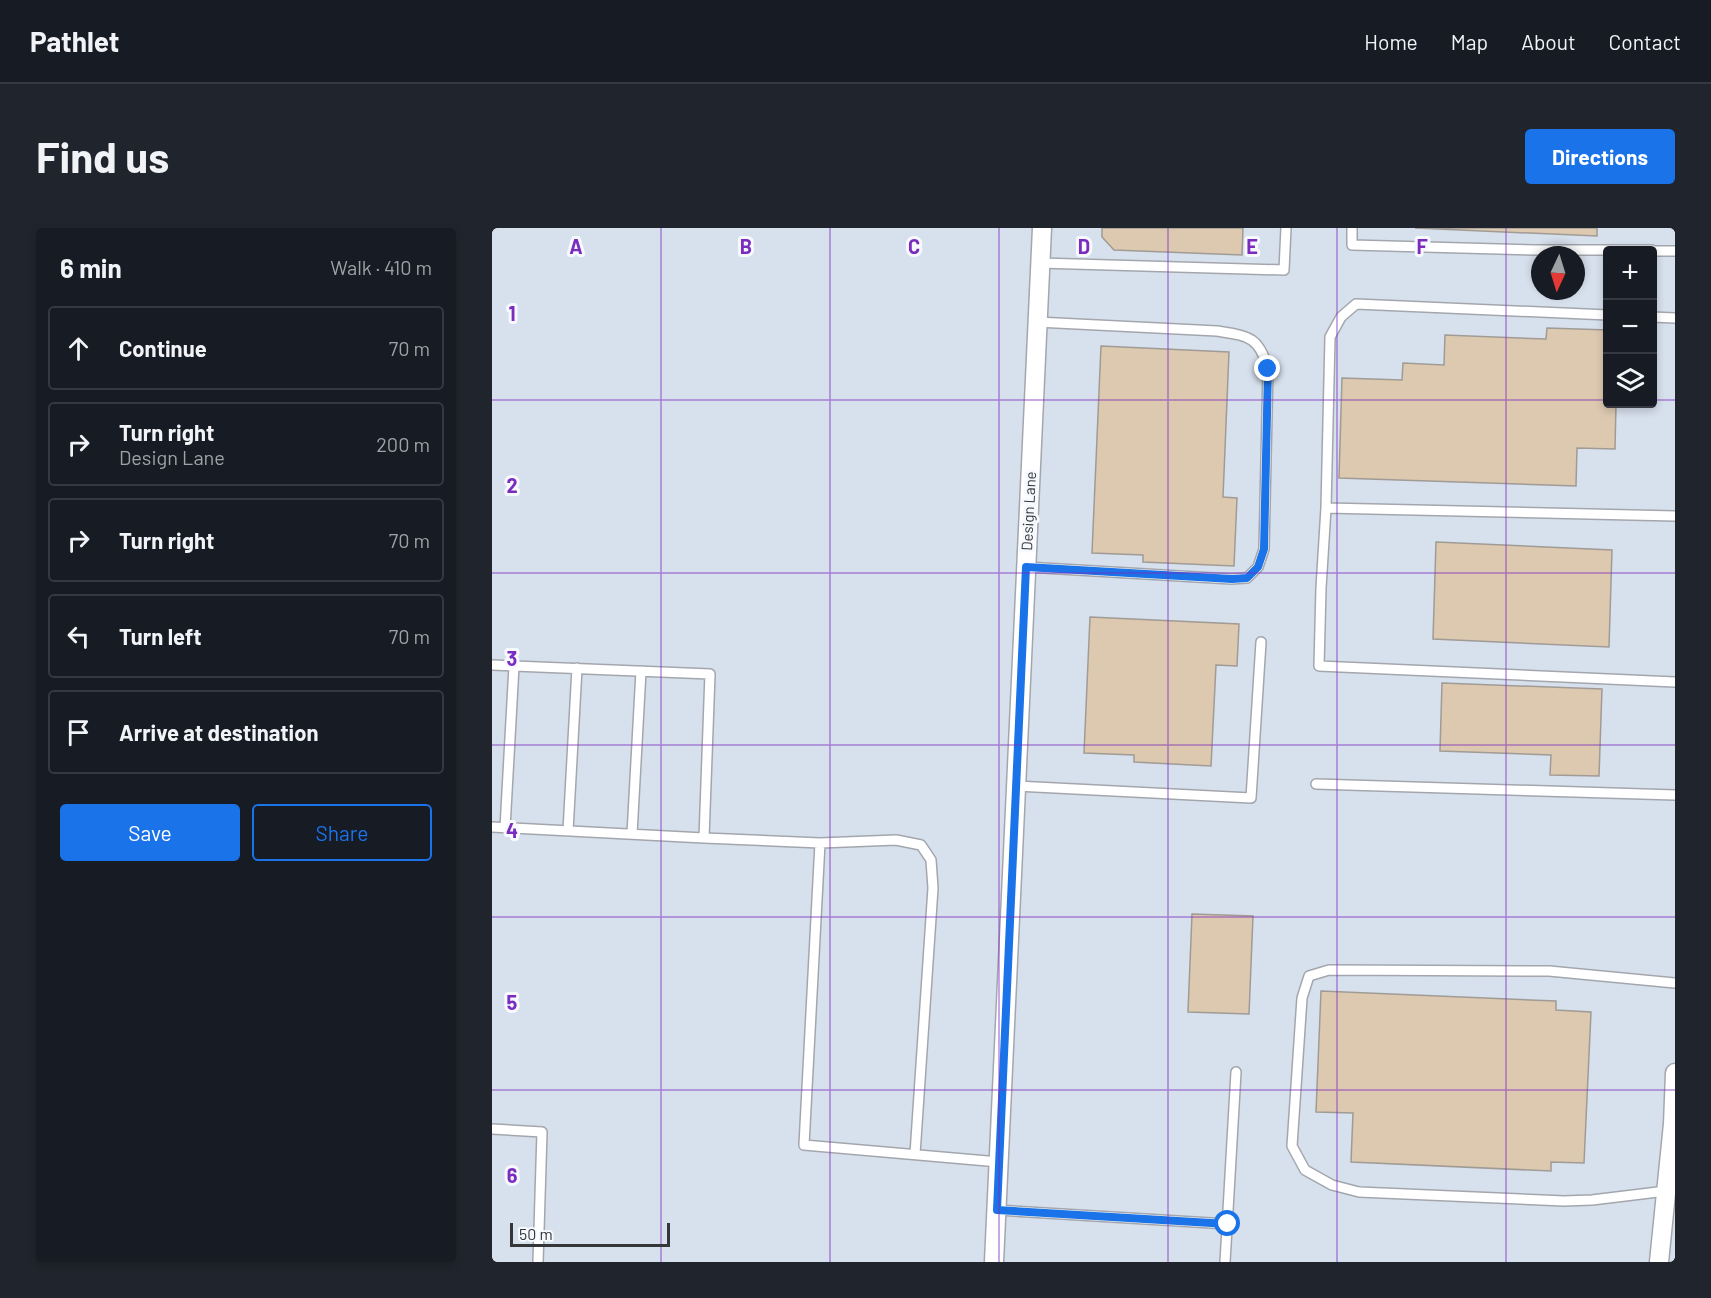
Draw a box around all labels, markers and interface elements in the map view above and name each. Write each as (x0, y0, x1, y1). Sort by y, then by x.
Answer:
text: Pathlet (30, 24, 119, 58)
text: Home (1364, 29, 1418, 54)
text: Map (1451, 29, 1488, 54)
text: About (1521, 29, 1576, 54)
text: Contact (1609, 29, 1681, 54)
button: Directions (1525, 129, 1675, 184)
text: Find us (36, 131, 169, 181)
text: A (569, 234, 583, 258)
text: B (740, 234, 752, 258)
text: C (908, 234, 920, 258)
text: D (1078, 234, 1090, 258)
text: E (1246, 234, 1258, 258)
text: F (1416, 234, 1428, 258)
north arrow (1531, 246, 1585, 300)
map controls (1603, 246, 1657, 408)
button: + (1603, 246, 1657, 300)
text: 6 min (60, 252, 122, 283)
text: Walk · 410 m (330, 255, 432, 279)
button: − (1603, 300, 1657, 354)
text: 1 (508, 301, 516, 325)
icon: ahead (62, 332, 95, 365)
text: Continue (119, 335, 207, 361)
text: 70 m (389, 336, 430, 360)
button: layers (1603, 354, 1657, 408)
route end (1254, 355, 1280, 381)
text: Turn right (119, 419, 214, 445)
icon: right (62, 428, 95, 461)
text: 200 m (376, 432, 430, 456)
text: Design Lane (119, 445, 225, 469)
street label: Design Lane (1017, 471, 1039, 551)
text: 2 (506, 473, 518, 497)
icon: right (62, 524, 95, 557)
text: Turn right (119, 527, 214, 553)
text: 70 m (389, 528, 430, 552)
icon: left (62, 620, 95, 653)
text: Turn left (119, 623, 202, 649)
text: 70 m (389, 624, 430, 648)
text: 3 (507, 646, 517, 670)
icon: arrive (62, 716, 95, 749)
text: Arrive at destination (119, 719, 318, 745)
button: Save (60, 804, 240, 861)
button: Share (252, 804, 432, 861)
text: 4 (506, 818, 518, 842)
text: 5 (507, 990, 518, 1014)
text: 6 (507, 1163, 518, 1187)
route start (1214, 1210, 1240, 1236)
scale bar (510, 1220, 670, 1248)
text: 50 m (519, 1224, 553, 1243)

